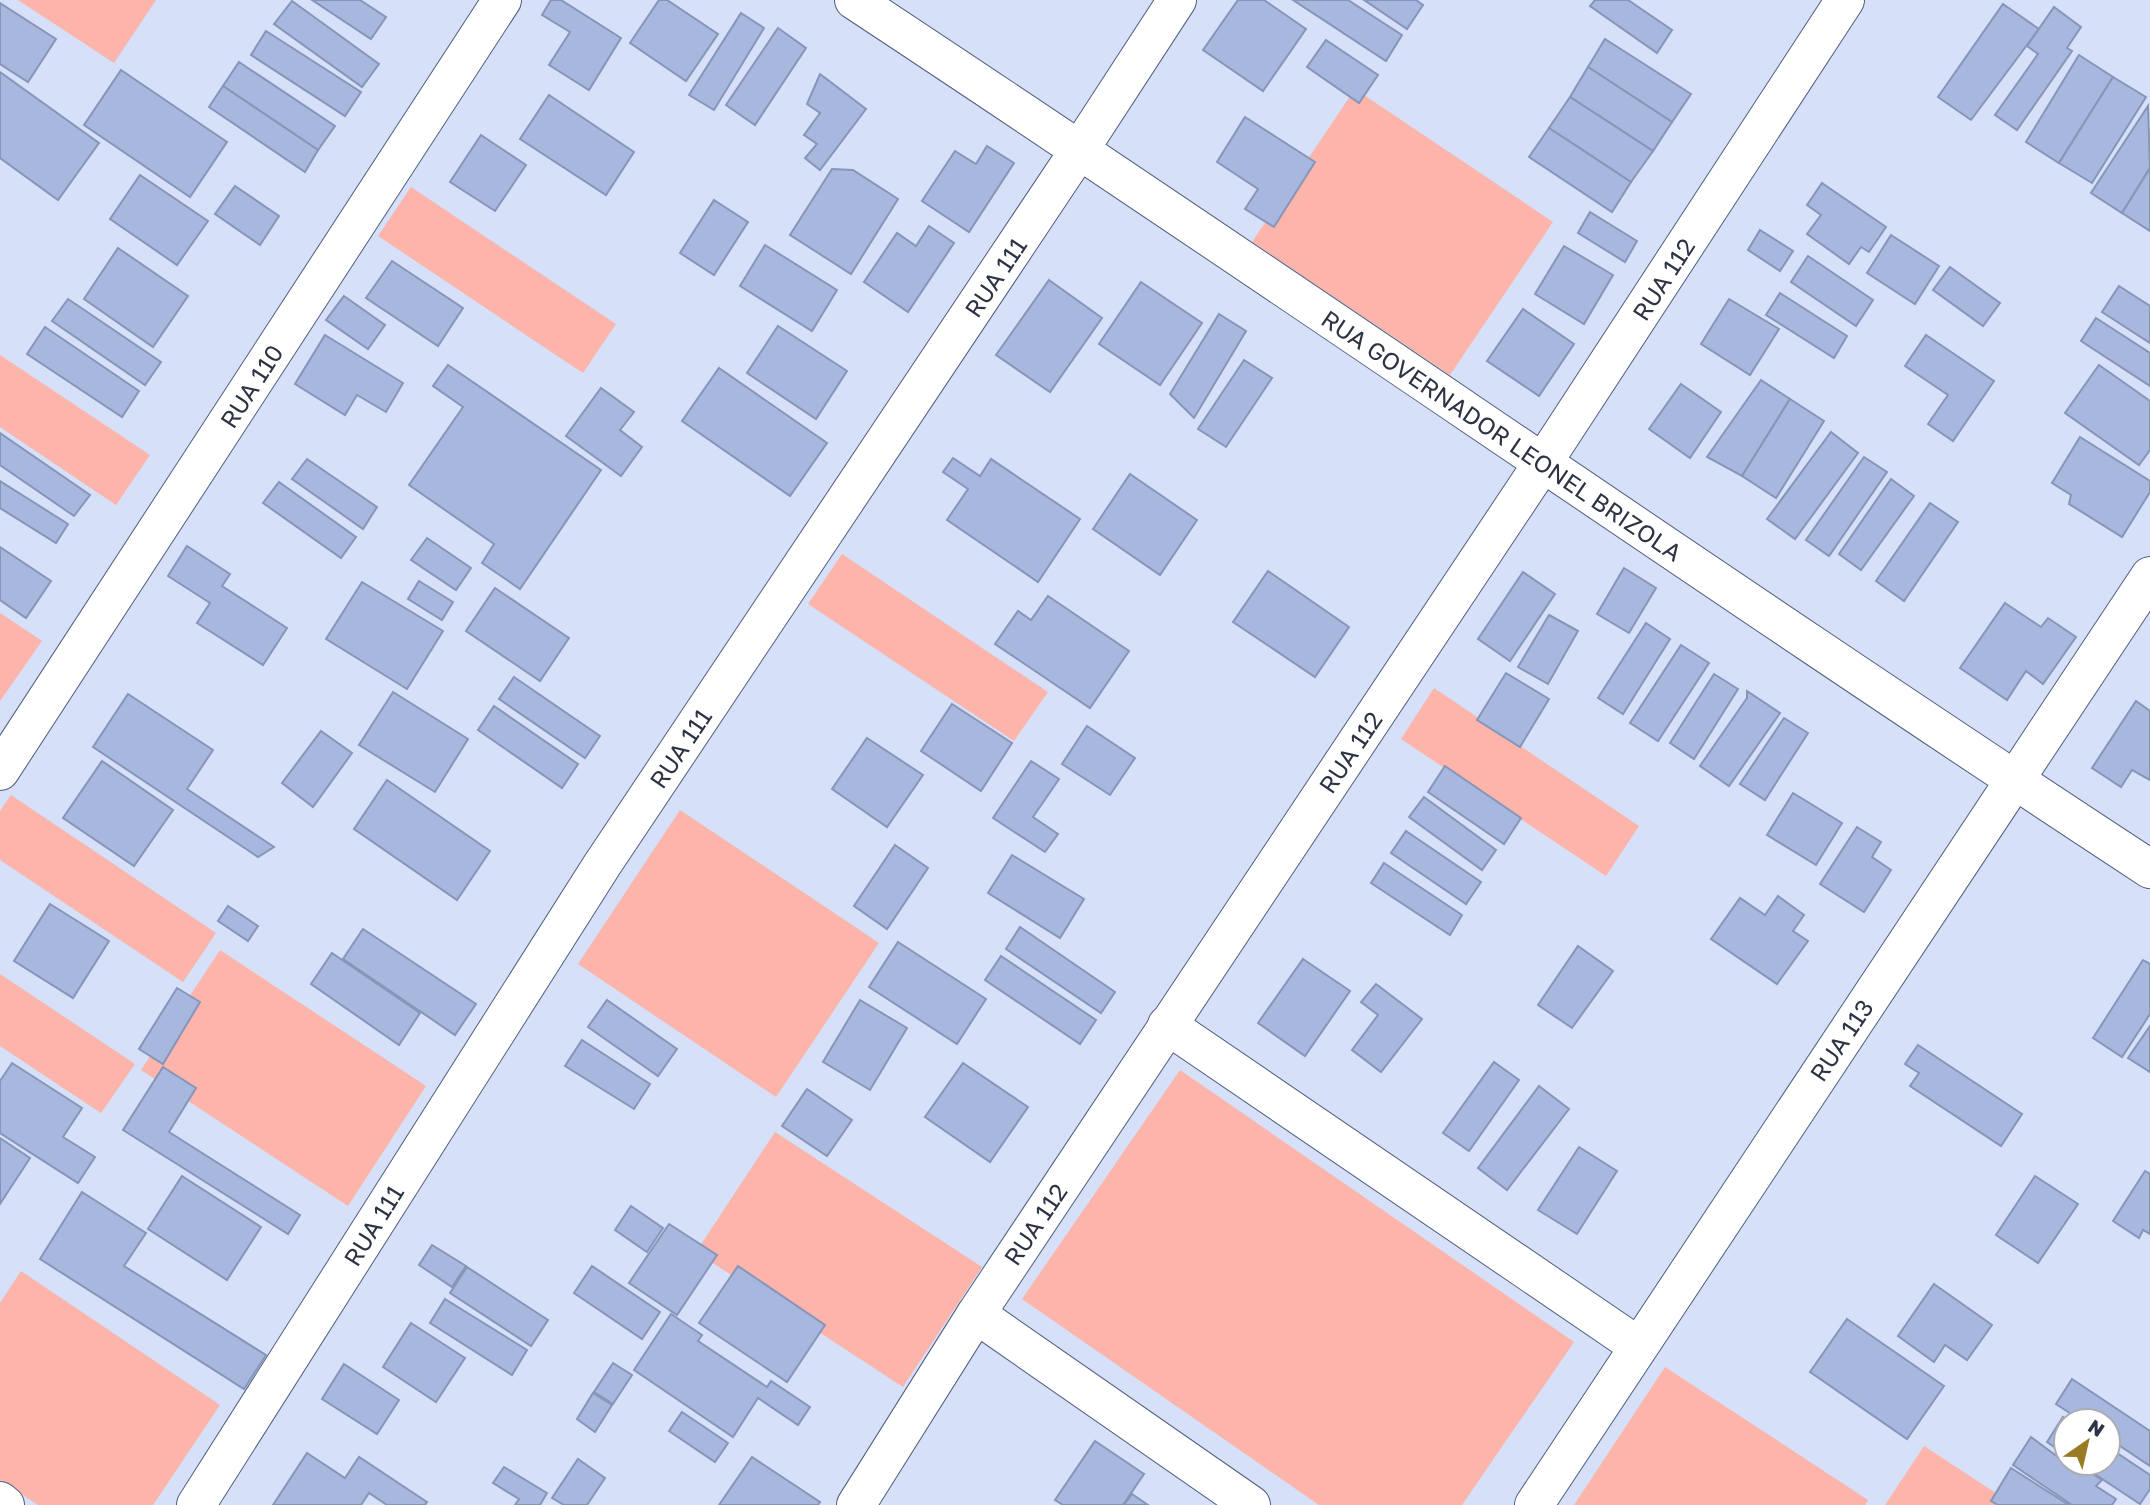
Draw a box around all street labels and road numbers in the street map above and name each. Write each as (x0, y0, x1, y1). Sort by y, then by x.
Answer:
street label: RUA 111 (958, 232, 1032, 322)
street label: RUA 112 (1626, 232, 1700, 326)
street label: RUA GOVERNADOR LEONEL BRIZOLA (1316, 303, 1688, 567)
street label: RUA 110 (213, 339, 289, 433)
street label: RUA 111 (643, 703, 717, 793)
street label: RUA 112 (1312, 706, 1388, 798)
street label: RUA 113 (1803, 994, 1879, 1086)
street label: RUA 112 (997, 1178, 1073, 1270)
street label: RUA 111 (337, 1179, 409, 1271)

